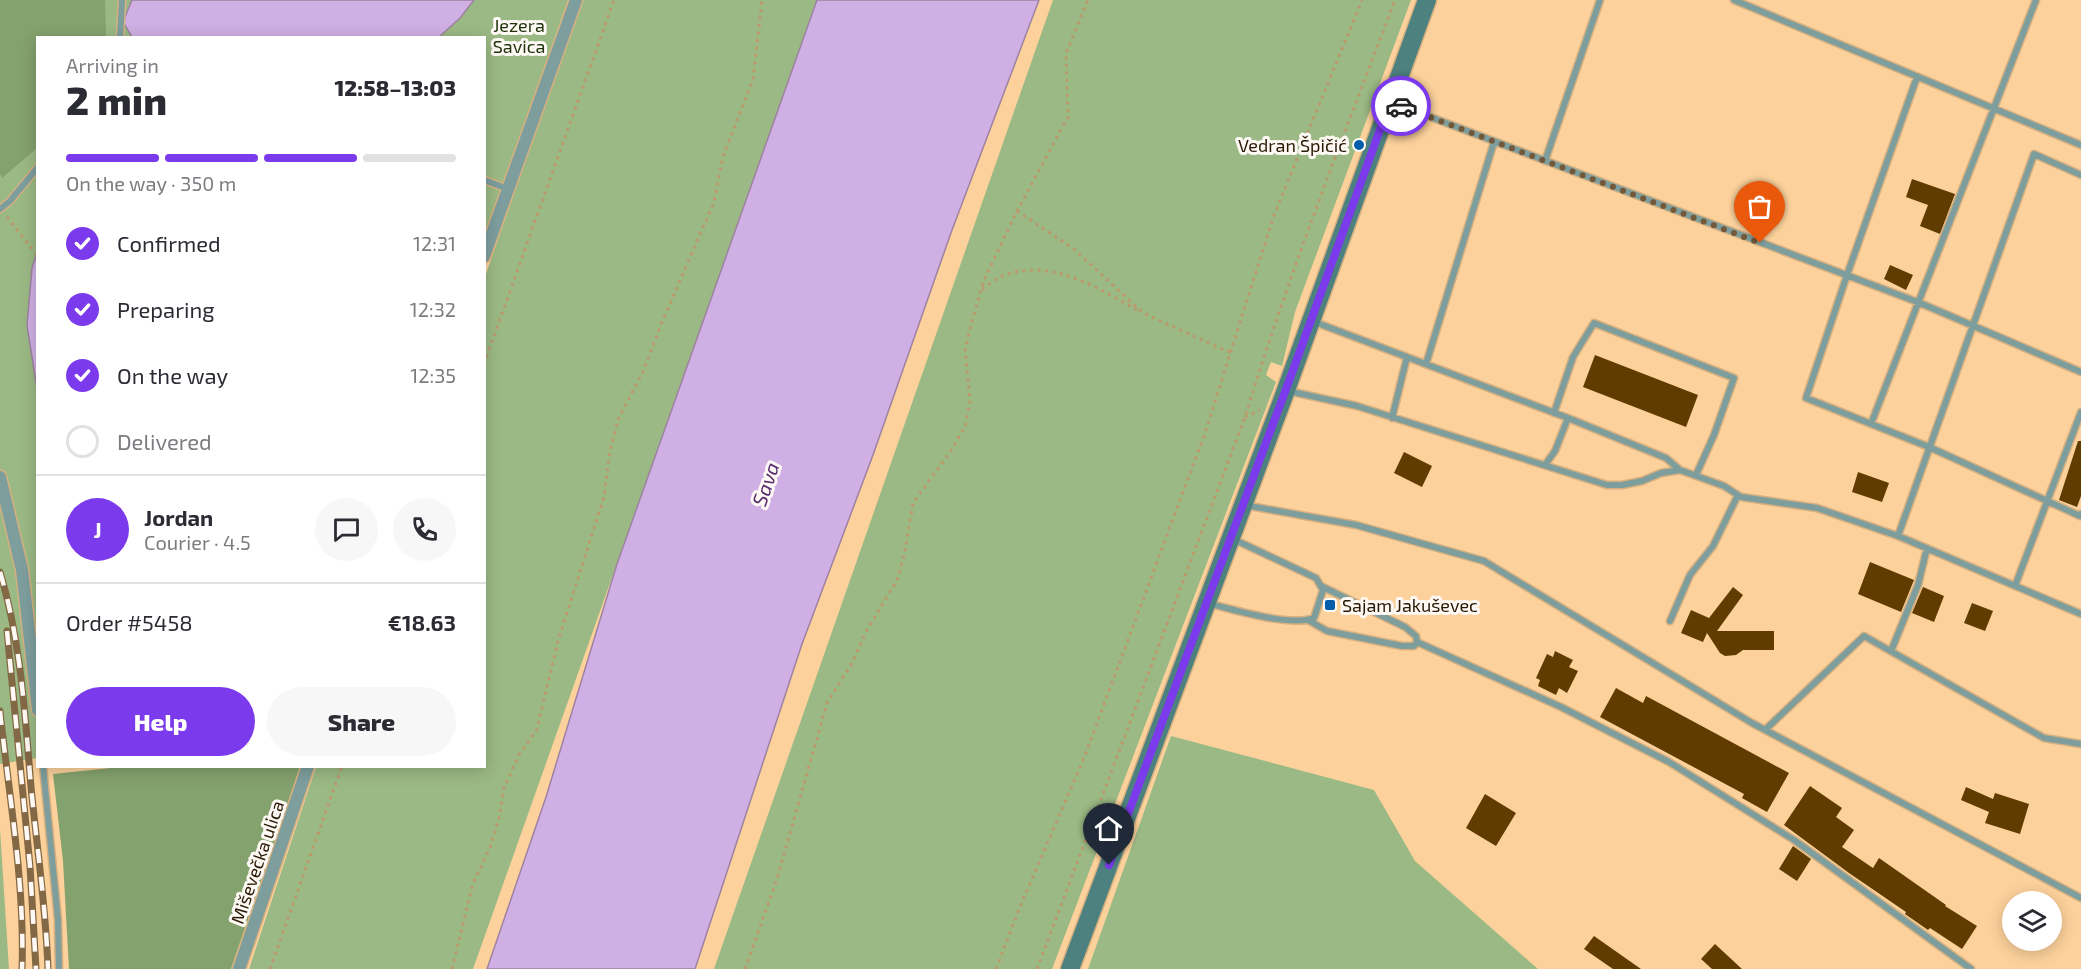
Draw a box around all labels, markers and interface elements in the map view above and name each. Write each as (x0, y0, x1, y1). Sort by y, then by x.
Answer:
park label: Jezera Savica (493, 14, 545, 57)
text: Arriving in (66, 53, 159, 77)
text: 12:58–13:03 (334, 74, 456, 100)
text: 2 min (66, 76, 167, 123)
courier (1371, 76, 1431, 136)
icon: car (1385, 90, 1418, 123)
place label: Vedran Špičić (1238, 134, 1347, 156)
marker: Vedran Špičić (1352, 138, 1366, 152)
text: On the way · 350 m (66, 171, 236, 195)
pin (1734, 181, 1785, 243)
icon: bag (1743, 190, 1776, 223)
icon: check (66, 227, 99, 260)
text: Confirmed (117, 230, 221, 256)
text: 12:31 (413, 231, 456, 255)
icon: check (66, 293, 99, 326)
text: Preparing (117, 296, 215, 322)
text: 12:32 (410, 297, 456, 321)
icon: check (66, 359, 99, 392)
text: On the way (117, 362, 228, 388)
text: 12:35 (410, 363, 456, 387)
text: Delivered (117, 428, 212, 454)
water label: Sava (746, 459, 784, 509)
button: chat (315, 498, 378, 561)
button: phone (393, 498, 456, 561)
text: Jordan (144, 504, 213, 530)
text: J (93, 516, 102, 542)
text: Courier · 4.5 (144, 530, 251, 554)
place label: Sajam Jakuševec (1342, 594, 1478, 616)
marker: Sajam Jakuševec (1323, 598, 1337, 612)
text: Order #5458 (66, 609, 193, 635)
text: €18.63 (388, 609, 456, 635)
button: Help (66, 687, 255, 756)
button: Share (267, 687, 456, 756)
street label: Miševečka ulica (226, 798, 288, 926)
pin (1083, 803, 1134, 865)
icon: home (1092, 812, 1125, 845)
map controls (2002, 891, 2062, 951)
button: layers (2002, 891, 2062, 951)

